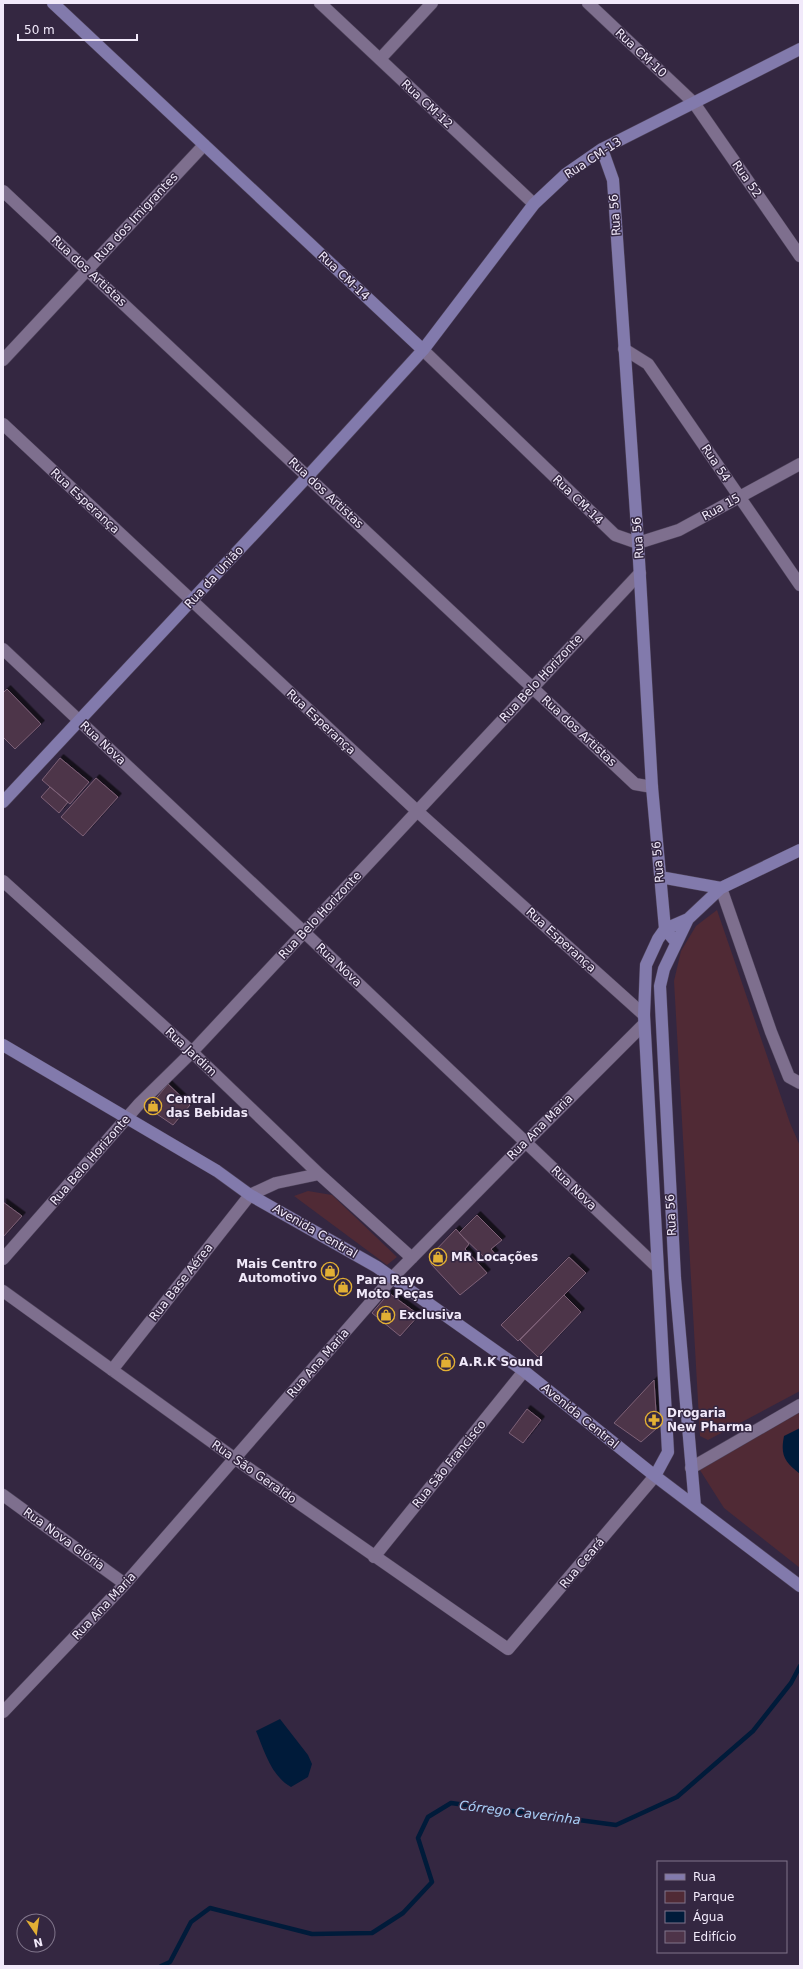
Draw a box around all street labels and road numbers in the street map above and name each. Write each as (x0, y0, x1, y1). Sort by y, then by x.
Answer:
street label: Rua CM-10 (612, 26, 670, 80)
street label: Rua CM-12 (398, 77, 456, 131)
street label: Rua CM-13 (562, 134, 624, 182)
street label: Rua 52 (729, 158, 765, 200)
street label: Rua dos Imigrantes (91, 170, 181, 264)
street label: Rua 56 (607, 194, 623, 236)
street label: Rua dos Artistas (49, 233, 129, 309)
street label: Rua CM-14 (315, 249, 373, 303)
street label: Rua 54 (698, 442, 734, 484)
street label: Rua dos Artistas (286, 455, 366, 531)
street label: Rua Esperança (48, 465, 122, 537)
street label: Rua CM-14 (550, 472, 606, 528)
street label: Rua 15 (699, 491, 743, 523)
street label: Rua 56 (630, 517, 646, 559)
street label: Rua da União (182, 543, 246, 611)
street label: Rua Belo Horizonte (497, 631, 585, 725)
street label: Rua Esperança (284, 686, 358, 758)
street label: Rua dos Artistas (539, 693, 619, 769)
street label: Rua Nova (77, 718, 129, 768)
street label: Rua 56 (649, 841, 667, 883)
street label: Rua Belo Horizonte (276, 868, 364, 962)
street label: Rua Esperança (523, 905, 599, 975)
street label: Rua Nova (313, 940, 365, 990)
street label: Rua Jardim (163, 1025, 219, 1079)
street label: Rua Ana Maria (504, 1091, 576, 1163)
street label: Rua Belo Horizonte (47, 1112, 133, 1208)
street label: Rua Nova (549, 1163, 599, 1213)
street label: Rua 56 (663, 1194, 679, 1236)
street label: Avenida Central (270, 1201, 360, 1261)
street label: Rua Base Aérea (146, 1240, 216, 1324)
street label: Rua Ana Maria (284, 1326, 352, 1400)
street label: Avenida Central (539, 1381, 621, 1451)
street label: Rua São Francisco (409, 1417, 489, 1511)
street label: Rua São Geraldo (209, 1438, 299, 1506)
street label: Rua Nova Glória (21, 1505, 107, 1573)
street label: Rua Ceará (557, 1535, 607, 1591)
street label: Rua Ana Maria (69, 1569, 139, 1643)

